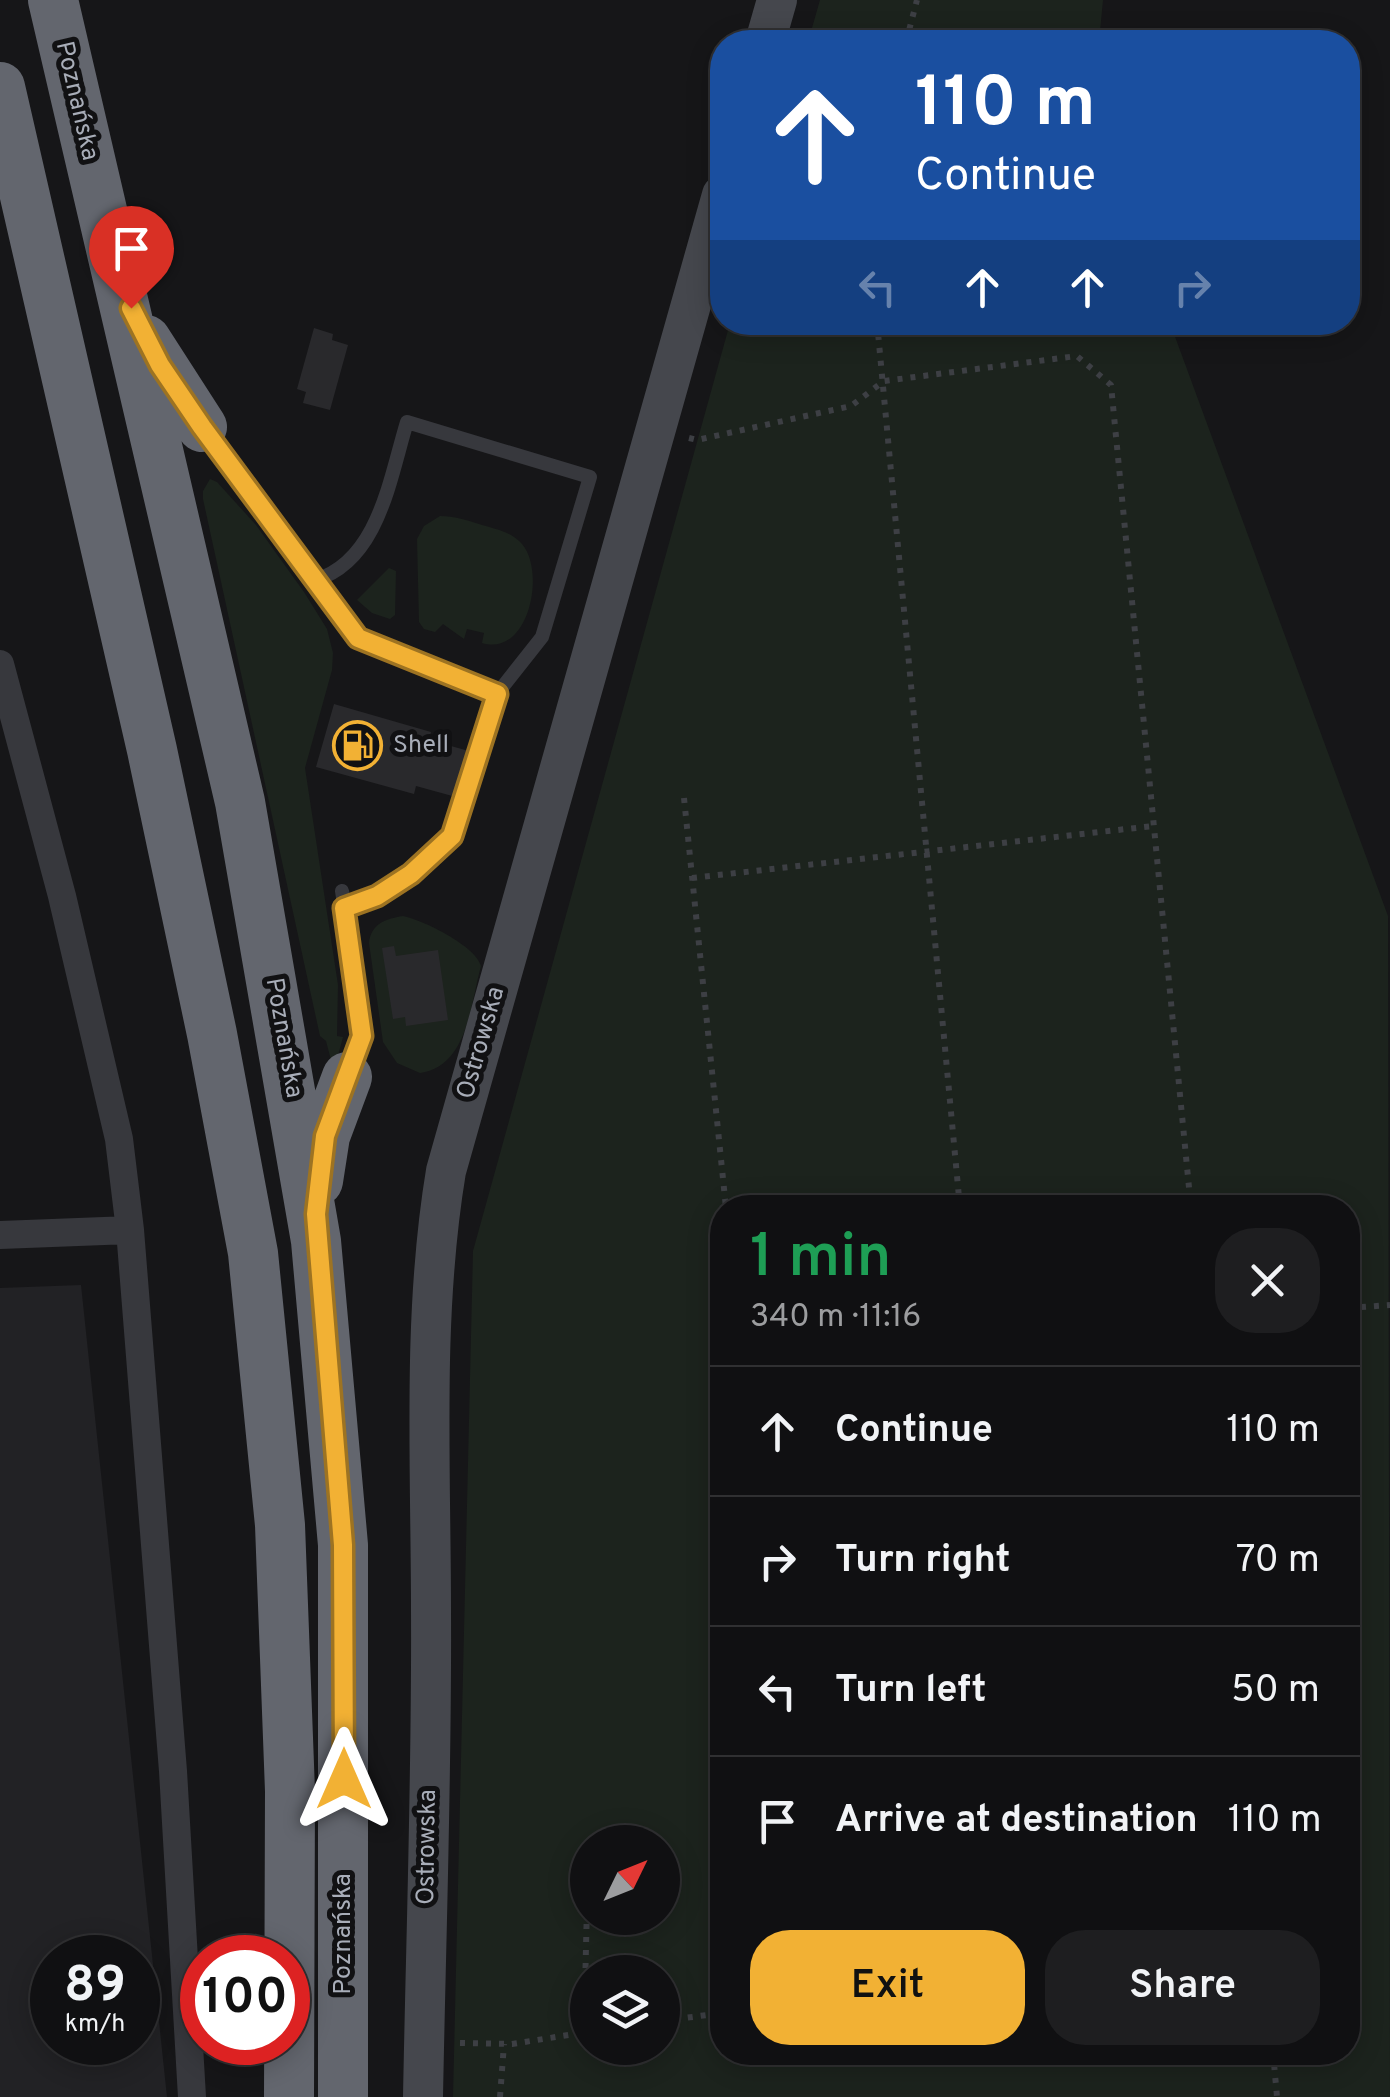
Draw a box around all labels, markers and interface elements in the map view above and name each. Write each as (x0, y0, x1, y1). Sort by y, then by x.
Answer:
street label: Poznańska (47, 38, 105, 164)
text: 110 m (915, 62, 1096, 151)
icon: ahead (750, 70, 880, 200)
text: Continue (915, 149, 1096, 206)
pin (89, 206, 174, 309)
icon: arrive (104, 221, 159, 276)
icon: left (850, 260, 905, 315)
icon: ahead (955, 260, 1010, 315)
icon: ahead (1060, 260, 1115, 315)
icon: right (1165, 260, 1220, 315)
fuel station icon: Shell (332, 720, 384, 772)
place label: Shell (393, 730, 449, 762)
street label: Poznańska (257, 975, 309, 1101)
street label: Ostrowska (451, 983, 513, 1103)
text: 1 min (750, 1222, 891, 1298)
button: close (1215, 1228, 1320, 1333)
text: 340 m · 11:16 (750, 1298, 921, 1338)
icon: ahead (750, 1404, 805, 1459)
text: Continue (835, 1407, 993, 1456)
text: 110 m (1226, 1407, 1320, 1456)
icon: right (750, 1534, 805, 1589)
text: Turn right (835, 1537, 1010, 1586)
text: 70 m (1236, 1537, 1320, 1586)
icon: left (750, 1664, 805, 1719)
text: Turn left (835, 1667, 987, 1716)
text: 50 m (1231, 1667, 1320, 1716)
position arrow (292, 1727, 396, 1831)
street label: Ostrowska (411, 1789, 445, 1905)
icon: arrive (750, 1794, 805, 1849)
text: Arrive at destination (835, 1797, 1198, 1846)
text: 110 m (1228, 1797, 1322, 1846)
north arrow (570, 1825, 680, 1935)
map controls (570, 1825, 680, 2065)
street label: Poznańska (328, 1873, 360, 1995)
button: Exit (750, 1930, 1025, 2045)
button: Share (1045, 1930, 1320, 2045)
speed limit sign: 100 (180, 1935, 310, 2065)
button: layers (570, 1955, 680, 2065)
text: 89 (64, 1956, 126, 2019)
text: km/h (65, 2009, 125, 2041)

